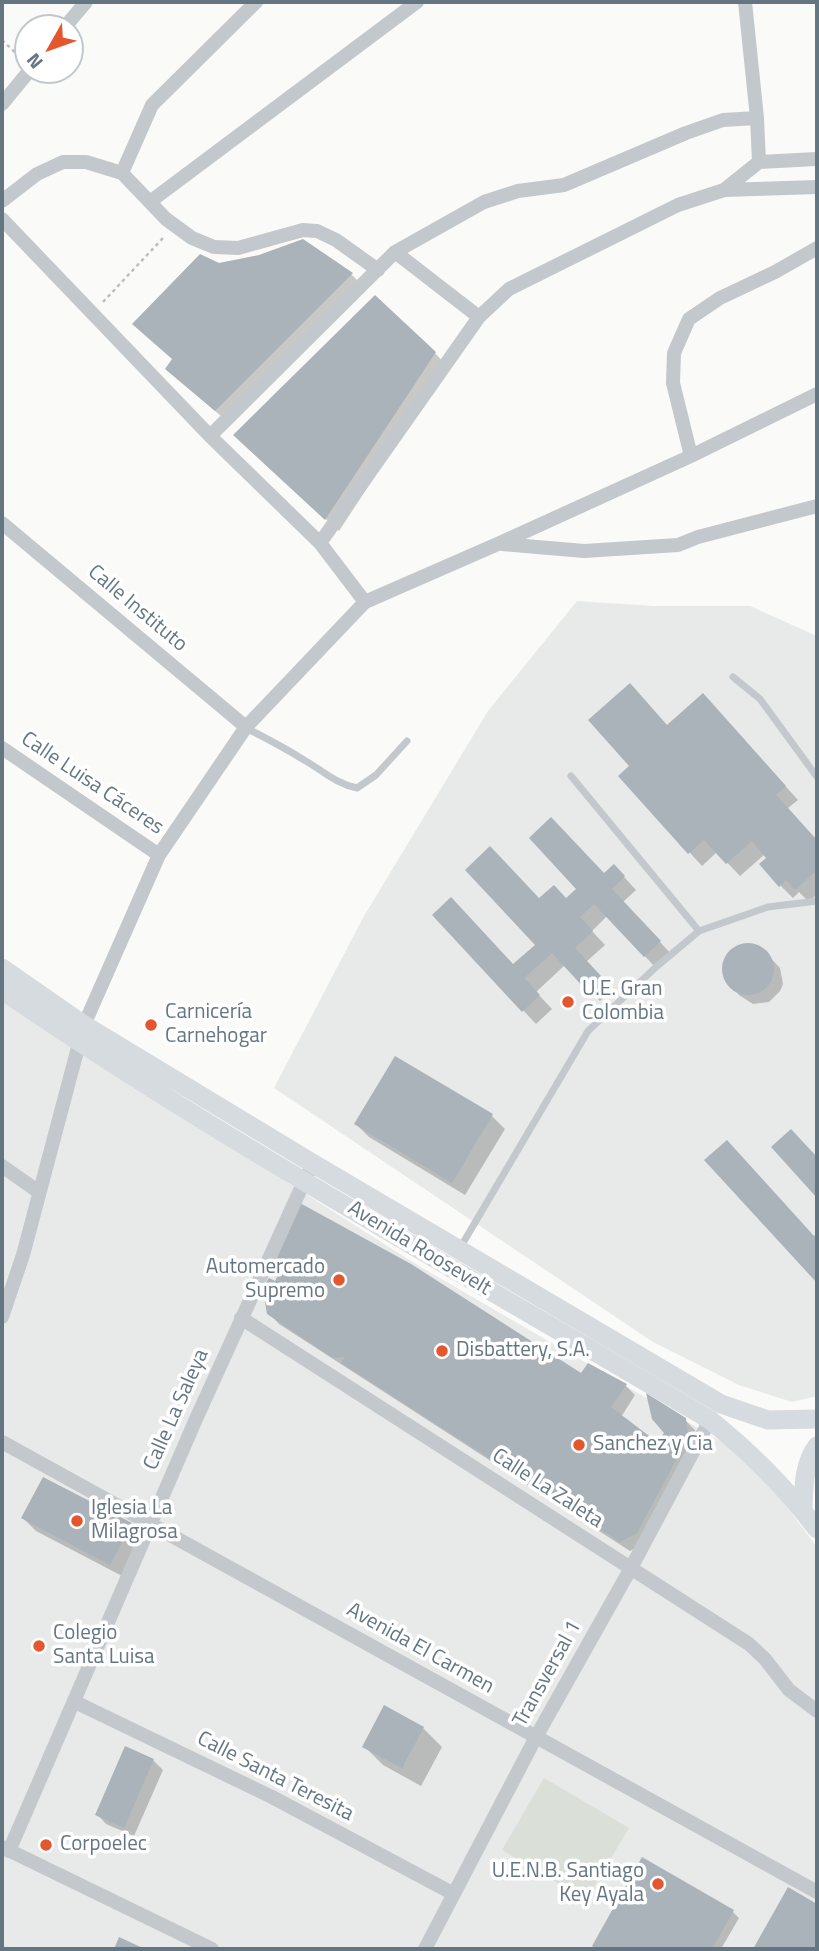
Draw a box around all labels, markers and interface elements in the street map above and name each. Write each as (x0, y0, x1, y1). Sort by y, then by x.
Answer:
north arrow (14, 14, 84, 84)
text: N (19, 47, 49, 76)
street label: Calle Instituto (82, 560, 192, 658)
street label: Calle Luisa Cáceres (16, 727, 168, 841)
place label: U.E. Gran Colombia (582, 977, 664, 1027)
marker: U.E. Gran Colombia (560, 994, 576, 1010)
place label: Carnicería Carnehogar (165, 1000, 267, 1050)
marker: Carnicería Carnehogar (143, 1017, 159, 1033)
street label: Avenida Roosevelt (343, 1196, 495, 1302)
place label: Automercado Supremo (206, 1255, 325, 1305)
marker: Automercado Supremo (331, 1272, 347, 1288)
place label: Disbattery, S.A. (456, 1338, 590, 1364)
marker: Disbattery, S.A. (434, 1343, 450, 1359)
street label: Calle La Saleya (139, 1346, 215, 1474)
place label: Sanchez y Cia (593, 1432, 713, 1458)
marker: Sanchez y Cia (571, 1437, 587, 1453)
street label: Calle La Zaleta (487, 1444, 607, 1534)
place label: Iglesia La Milagrosa (91, 1496, 178, 1546)
marker: Iglesia La Milagrosa (69, 1513, 85, 1529)
street label: Avenida El Carmen (342, 1598, 498, 1700)
street label: Transversal 1 (509, 1617, 587, 1731)
place label: Colegio Santa Luisa (53, 1621, 155, 1671)
marker: Colegio Santa Luisa (31, 1638, 47, 1654)
street label: Calle Santa Teresita (193, 1727, 357, 1827)
place label: Corpoelec (60, 1832, 147, 1858)
marker: Corpoelec (38, 1837, 54, 1853)
place label: U.E.N.B. Santiago Key Ayala (492, 1859, 644, 1909)
marker: U.E.N.B. Santiago Key Ayala (650, 1876, 666, 1892)

